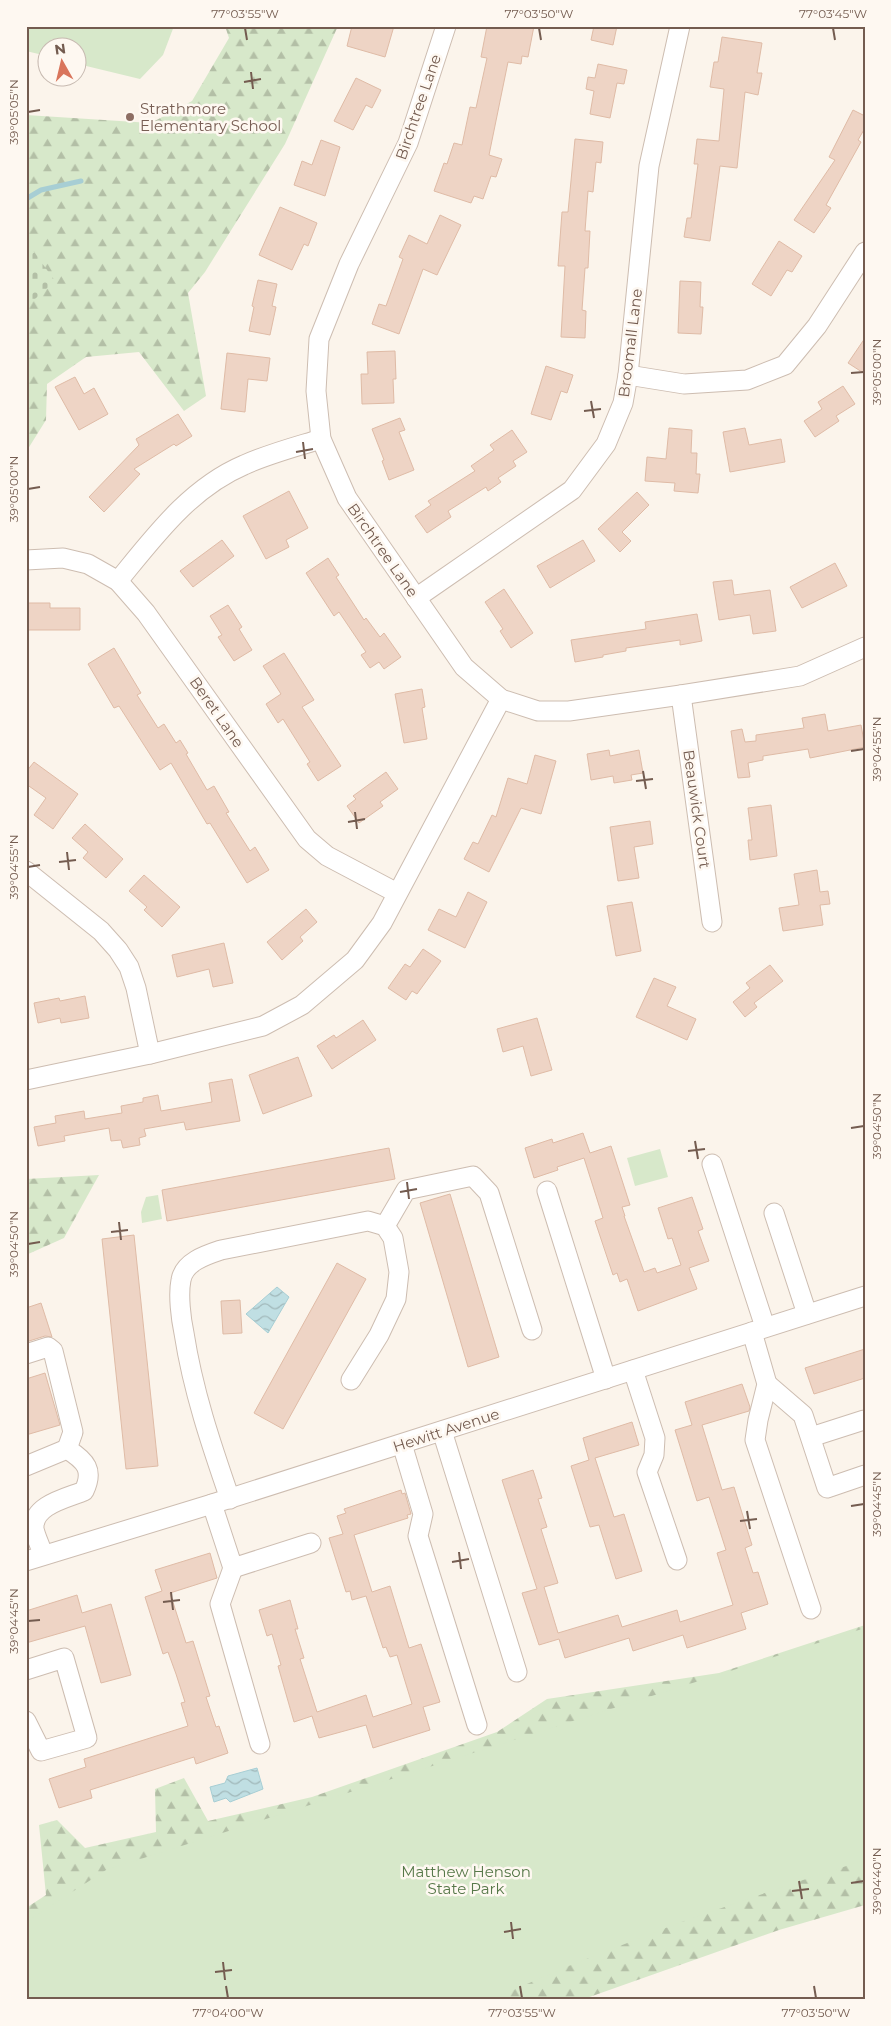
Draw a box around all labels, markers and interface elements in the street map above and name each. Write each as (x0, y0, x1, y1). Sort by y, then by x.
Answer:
text: 77°03'55"W (211, 6, 279, 21)
text: 77°03'50"W (505, 6, 573, 21)
text: 77°03'45"W (799, 6, 867, 21)
north arrow (38, 38, 88, 88)
text: N (53, 39, 67, 59)
street label: Birchtree Lane (391, 52, 445, 162)
text: 39°05'05"N (6, 79, 21, 145)
place label: Strathmore Elementary School (140, 99, 281, 135)
marker: Strathmore Elementary School (124, 111, 136, 123)
street label: Broomall Lane (614, 287, 646, 399)
text: 39°05'00"N (869, 339, 884, 405)
text: 39°05'00"N (6, 456, 21, 522)
street label: Birchtree Lane (344, 499, 422, 601)
street label: Beret Lane (186, 673, 248, 751)
text: 39°04'55"N (869, 717, 884, 781)
street label: Beauwick Court (679, 748, 715, 870)
text: 39°04'55"N (6, 835, 21, 899)
text: 39°04'50"N (869, 1093, 884, 1159)
text: 39°04'50"N (6, 1211, 21, 1277)
street label: Hewitt Avenue (390, 1404, 502, 1456)
text: 39°04'45"N (869, 1471, 884, 1537)
text: 39°04'45"N (6, 1588, 21, 1654)
text: 39°04'40"N (869, 1848, 884, 1914)
park label: Matthew Henson State Park (401, 1862, 531, 1898)
text: 77°04'00"W (192, 2005, 264, 2020)
text: 77°03'55"W (488, 2005, 556, 2020)
text: 77°03'50"W (782, 2005, 850, 2020)

